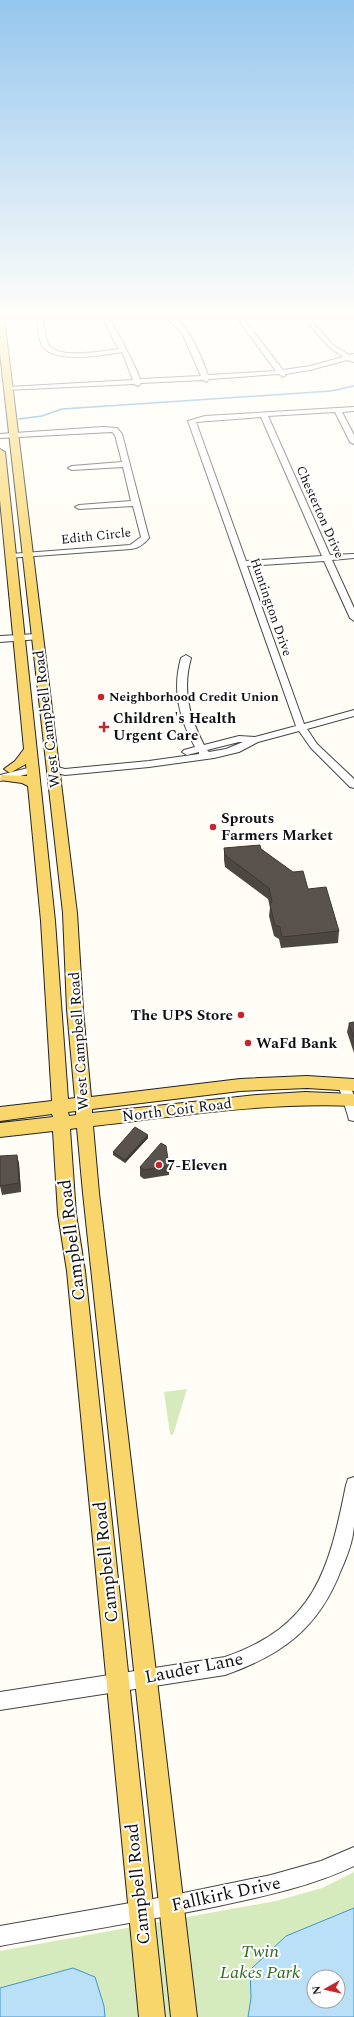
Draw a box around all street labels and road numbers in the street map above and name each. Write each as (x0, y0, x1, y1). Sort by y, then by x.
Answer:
street label: Chesterton Drive (291, 463, 349, 561)
street label: Edith Circle (60, 522, 132, 550)
street label: Huntington Drive (245, 555, 297, 659)
street label: West Campbell Road (27, 649, 67, 789)
street label: West Campbell Road (63, 971, 95, 1111)
street label: North Coit Road (121, 1092, 233, 1128)
street label: Campbell Road (51, 1178, 93, 1302)
street label: Campbell Road (86, 1500, 126, 1624)
street label: Lauder Lane (142, 1645, 246, 1691)
street label: Campbell Road (118, 1822, 158, 1946)
street label: Fallkirk Drive (169, 1869, 283, 1919)

